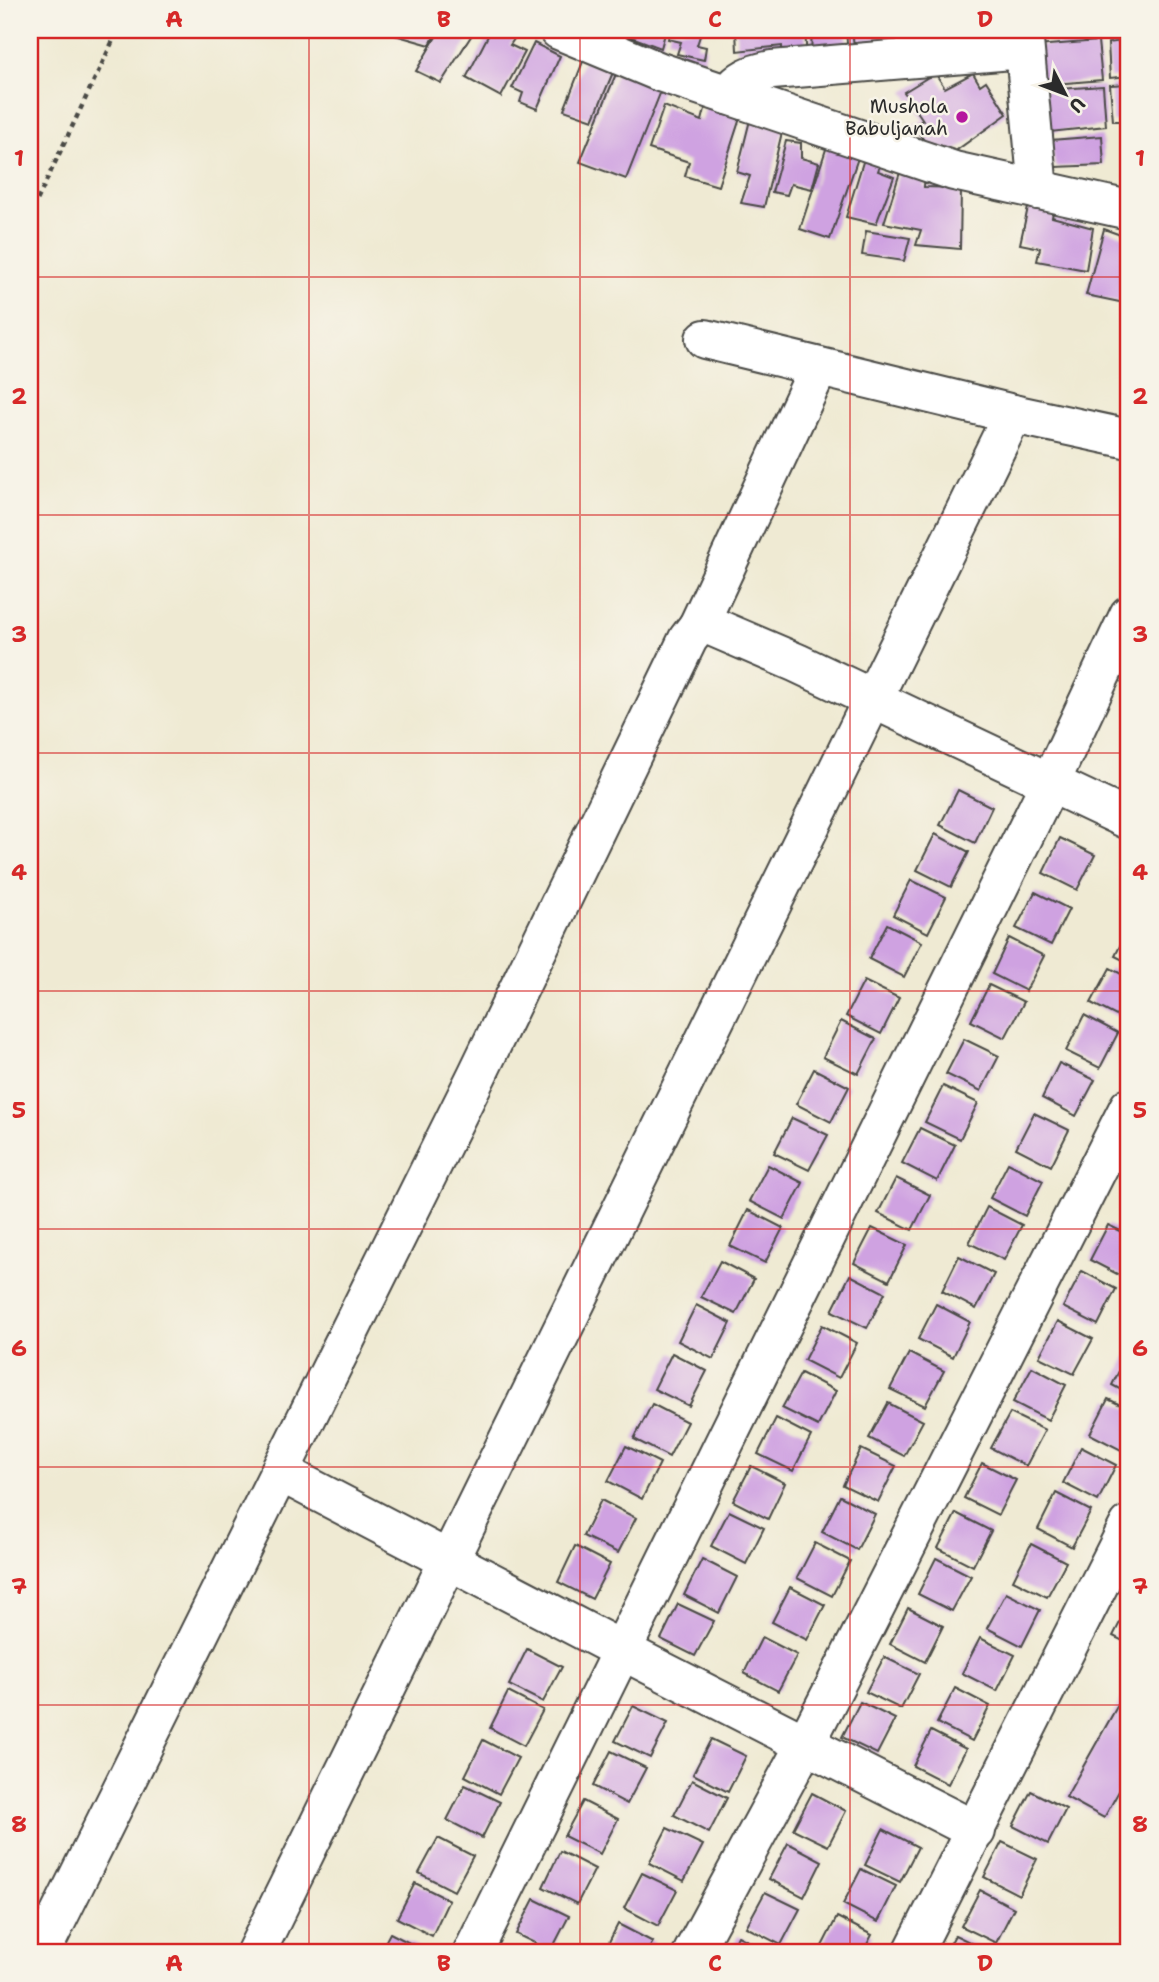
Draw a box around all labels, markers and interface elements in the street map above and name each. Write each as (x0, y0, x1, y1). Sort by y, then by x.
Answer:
text: A (165, 4, 183, 34)
text: B (437, 4, 451, 34)
text: C (708, 4, 722, 34)
text: D (977, 4, 993, 34)
north arrow (1030, 60, 1100, 130)
text: U (1064, 92, 1091, 118)
place label: Mushola Babuljanah (845, 94, 948, 141)
marker: Mushola Babuljanah (954, 109, 970, 125)
text: 1 (14, 143, 24, 173)
text: 1 (1135, 143, 1145, 173)
text: 2 (11, 381, 27, 411)
text: 2 (1132, 381, 1148, 411)
text: 3 (11, 619, 27, 649)
text: 3 (1132, 619, 1148, 649)
text: 4 (11, 857, 27, 887)
text: 4 (1132, 857, 1148, 887)
text: 5 (12, 1095, 26, 1125)
text: 5 (1133, 1095, 1147, 1125)
text: 6 (11, 1333, 27, 1363)
text: 6 (1132, 1333, 1148, 1363)
text: 7 (11, 1571, 27, 1601)
text: 7 (1132, 1571, 1148, 1601)
text: 8 (11, 1809, 27, 1839)
text: 8 (1132, 1809, 1148, 1839)
text: A (165, 1948, 183, 1978)
text: B (437, 1948, 451, 1978)
text: C (708, 1948, 722, 1978)
text: D (977, 1948, 993, 1978)

